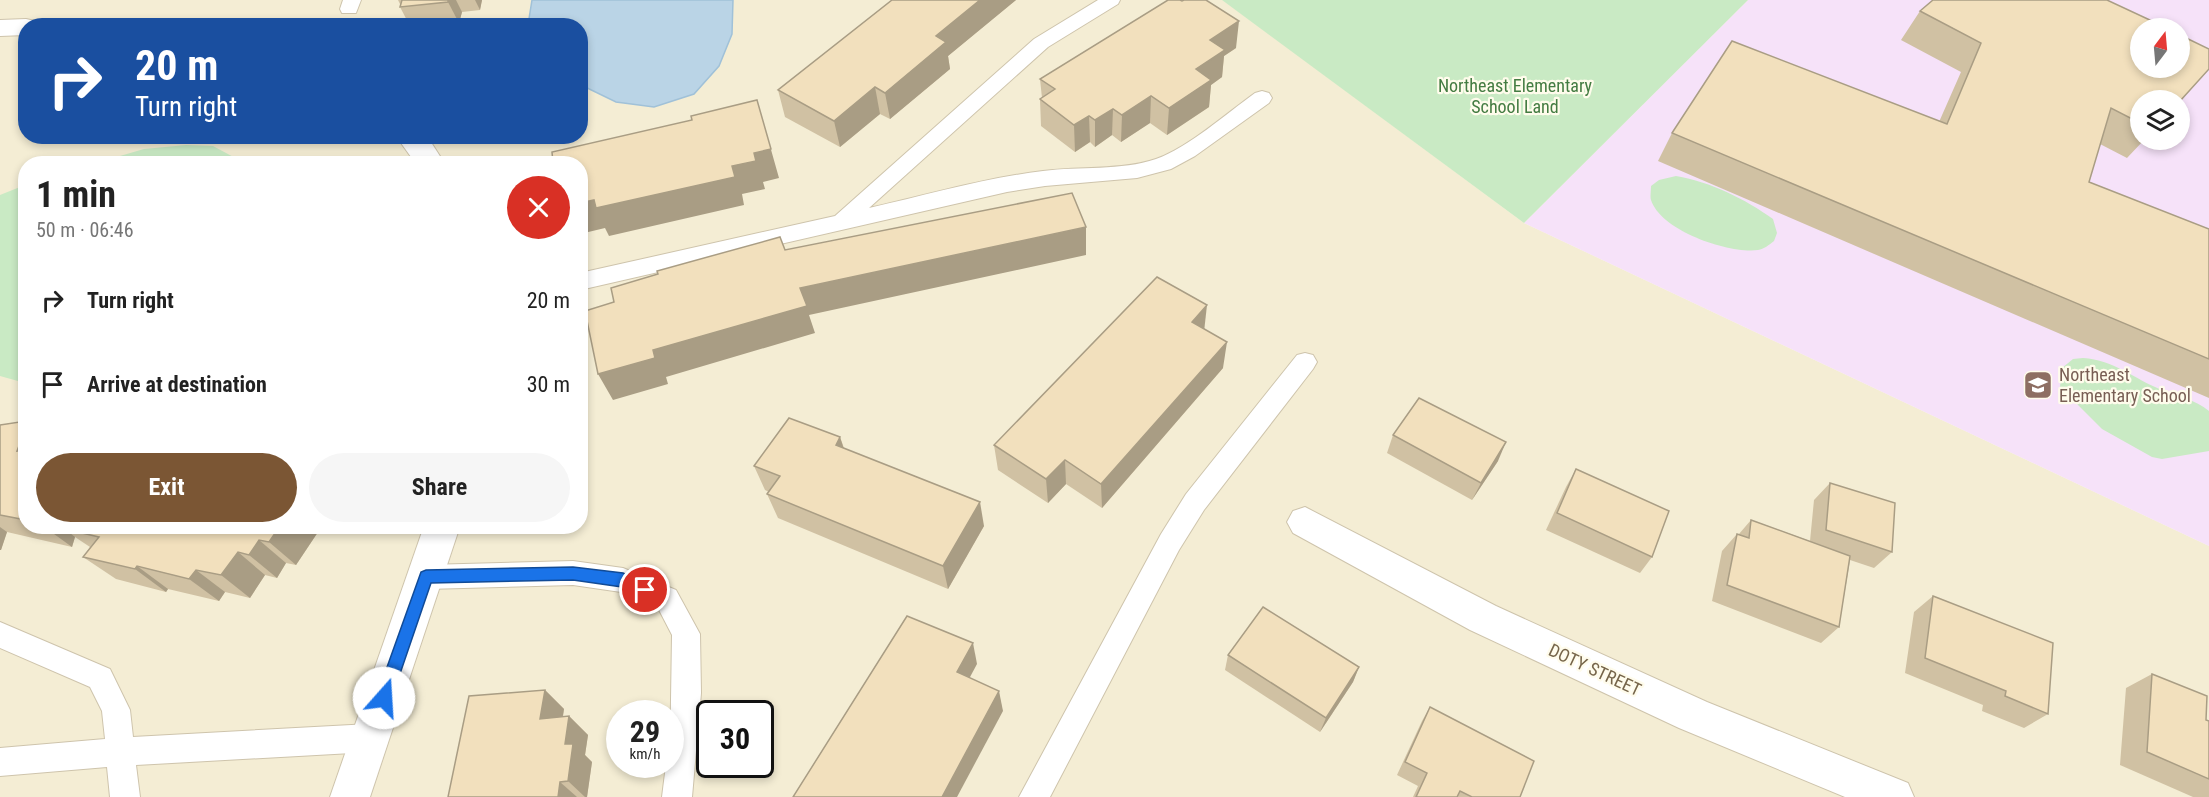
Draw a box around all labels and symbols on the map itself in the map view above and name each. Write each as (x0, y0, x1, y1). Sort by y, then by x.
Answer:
north arrow (2130, 18, 2190, 78)
park label: Northeast Elementary School Land (1438, 75, 1593, 117)
place label: Northeast Elementary School (2059, 364, 2191, 406)
school or university icon: Northeast Elementary School (2022, 369, 2054, 401)
pin (619, 564, 670, 615)
street label: DOTY STREET (1546, 639, 1645, 700)
position arrow (352, 666, 416, 730)
speed limit sign: 30 (696, 700, 774, 778)

